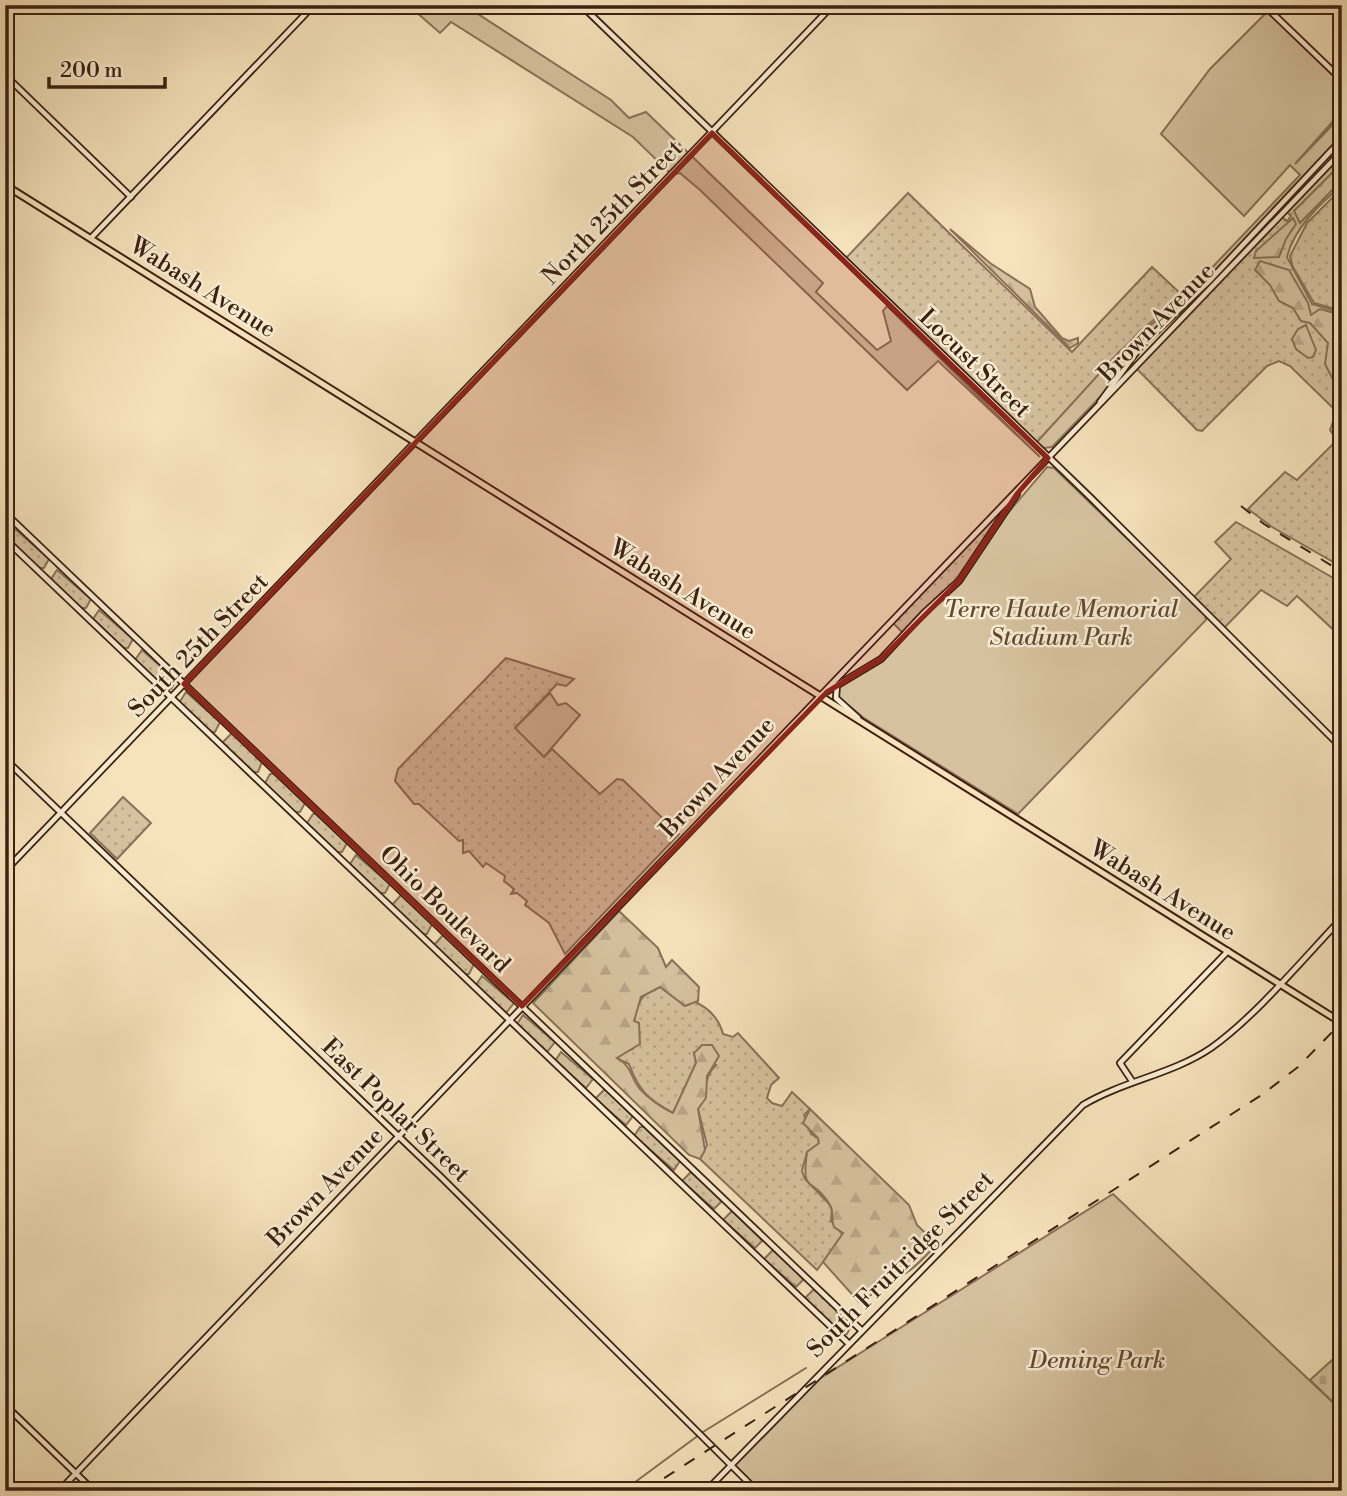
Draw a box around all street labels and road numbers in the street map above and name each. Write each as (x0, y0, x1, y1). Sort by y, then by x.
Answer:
street label: North 25th Street (536, 133, 690, 292)
street label: Wabash Avenue (123, 230, 281, 345)
street label: Brown Avenue (1091, 257, 1221, 390)
street label: Locust Street (912, 303, 1037, 425)
street label: Wabash Avenue (603, 532, 761, 647)
street label: South 25th Street (122, 567, 276, 724)
street label: Brown Avenue (653, 711, 782, 845)
street label: Wabash Avenue (1083, 833, 1241, 948)
street label: Ohio Boulevard (373, 840, 516, 980)
street label: East Poplar Street (315, 1032, 476, 1190)
street label: Brown Avenue (260, 1122, 390, 1255)
street label: South Fruitridge Street (801, 1165, 1001, 1364)

